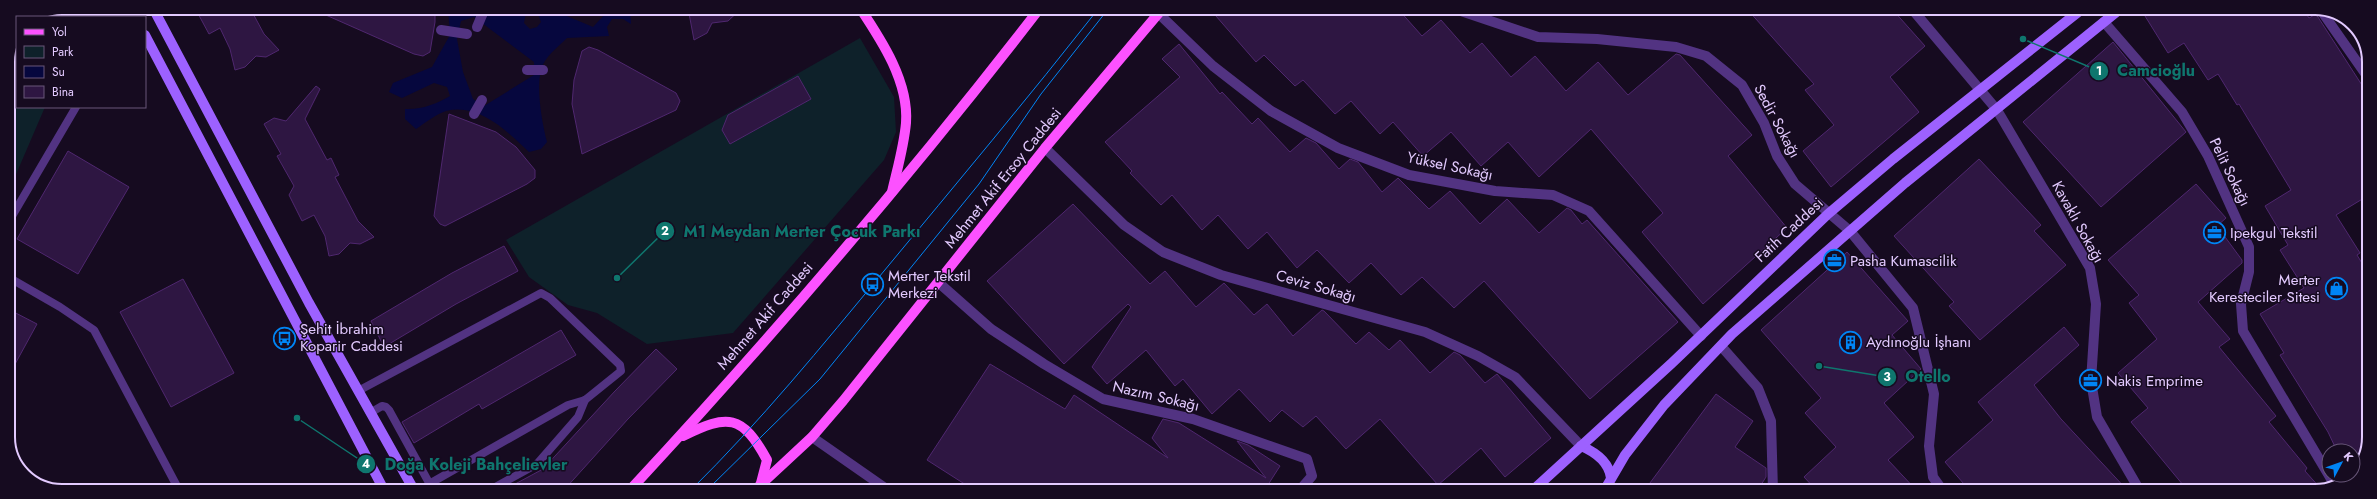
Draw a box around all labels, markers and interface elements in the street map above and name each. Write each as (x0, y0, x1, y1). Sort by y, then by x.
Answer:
legend (16, 16, 146, 108)
text: Yol (52, 23, 67, 41)
text: Park (52, 43, 74, 61)
callout: Camcioğlu (2089, 57, 2203, 85)
text: Camcioğlu (2117, 59, 2195, 82)
text: 1 (2096, 62, 2102, 80)
text: Su (52, 63, 65, 81)
street label: Sedir Sokağı (1748, 80, 1806, 162)
text: Bina (52, 83, 74, 101)
street label: Mehmet Akif Ersoy Caddesi (939, 103, 1067, 253)
street label: Pelit Sokağı (2204, 134, 2256, 210)
street label: Yüksel Sokağı (1405, 146, 1495, 186)
street label: Kavaklı Sokağı (2046, 177, 2110, 267)
street label: Fatih Caddesi (1750, 192, 1828, 268)
callout: M1 Meydan Merter Çocuk Parkı (655, 217, 928, 245)
text: M1 Meydan Merter Çocuk Parkı (684, 220, 920, 243)
office icon: Ipekgul Tekstil (2201, 220, 2227, 246)
text: 2 (661, 222, 669, 240)
place label: Ipekgul Tekstil (2230, 222, 2318, 244)
office icon: Pasha Kumascilik (1822, 248, 1848, 274)
place label: Pasha Kumascilik (1850, 250, 1957, 272)
street label: Mehmet Akif Caddesi (712, 257, 818, 375)
street label: Ceviz Sokağı (1273, 264, 1359, 308)
place label: Merter Tekstil Merkezi (888, 265, 971, 304)
place label: Merter Keresteciler Sitesi (2209, 269, 2321, 308)
bus stop icon: Merter Tekstil Merkezi (859, 272, 885, 298)
shop icon: Merter Keresteciler Sitesi (2323, 276, 2349, 302)
place label: Şehit İbrahim Koparir Caddesi (300, 318, 403, 357)
bus stop icon: Şehit İbrahim Koparir Caddesi (271, 325, 297, 351)
building icon: Aydınoğlu İşhanı (1837, 329, 1863, 355)
place label: Aydınoğlu İşhanı (1866, 331, 1971, 353)
callout: Otello (1877, 363, 1958, 391)
text: Otello (1905, 365, 1951, 388)
text: 3 (1883, 368, 1891, 386)
office icon: Nakis Emprime (2078, 368, 2104, 394)
place label: Nakis Emprime (2106, 370, 2203, 392)
street label: Nazım Sokağı (1110, 375, 1202, 417)
north arrow (2321, 443, 2361, 483)
text: K (2340, 448, 2357, 465)
callout: Doğa Koleji Bahçelievler (356, 450, 576, 478)
text: Doğa Koleji Bahçelievler (384, 453, 568, 476)
text: 4 (362, 455, 370, 473)

